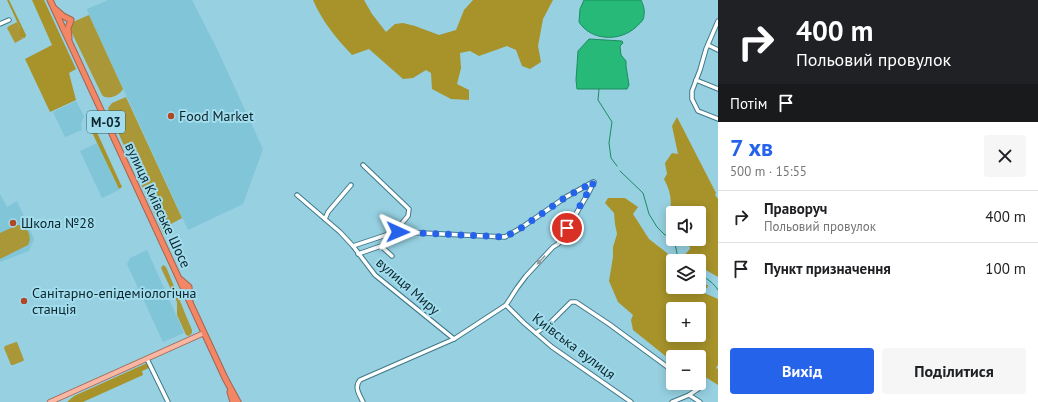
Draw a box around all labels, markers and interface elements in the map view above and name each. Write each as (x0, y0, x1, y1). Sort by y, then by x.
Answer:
text: 400 m (796, 12, 873, 49)
icon: right (730, 16, 782, 68)
text: Польовий провулок (796, 48, 951, 71)
icon: arrive (775, 92, 797, 114)
text: Потім (730, 94, 767, 113)
place label: Food Market (179, 107, 254, 125)
road number: М-03 (87, 111, 125, 133)
marker: Food Market (166, 111, 176, 121)
text: 7 хв (730, 132, 773, 163)
button: close (984, 135, 1026, 177)
street label: вулиця Київське Шосе (121, 139, 195, 271)
text: 500 m · 15:55 (730, 163, 807, 180)
text: Праворуч (764, 199, 827, 218)
map controls (666, 206, 706, 390)
button: sound (666, 206, 706, 246)
icon: right (730, 206, 752, 228)
text: 400 m (985, 207, 1026, 226)
position arrow (377, 211, 419, 253)
pin (550, 211, 584, 245)
place label: Школа №28 (21, 214, 95, 232)
icon: arrive (556, 217, 578, 239)
marker: Школа №28 (8, 218, 18, 228)
text: Польовий провулок (764, 218, 876, 235)
street label: вулиця Миру (372, 253, 444, 319)
button: layers (666, 254, 706, 294)
one-way arrow (536, 255, 546, 265)
icon: arrive (730, 258, 752, 280)
text: Пункт призначення (764, 259, 891, 278)
text: 100 m (985, 259, 1026, 278)
place label: Санітарно-епідеміологічна станція (32, 284, 197, 318)
marker: Санітарно-епідеміологічна станція (19, 296, 29, 306)
button: + (666, 302, 706, 342)
street label: Київська вулиця (529, 309, 619, 383)
button: Вихід (730, 348, 874, 394)
button: Поділитися (882, 348, 1026, 394)
button: − (666, 350, 706, 390)

